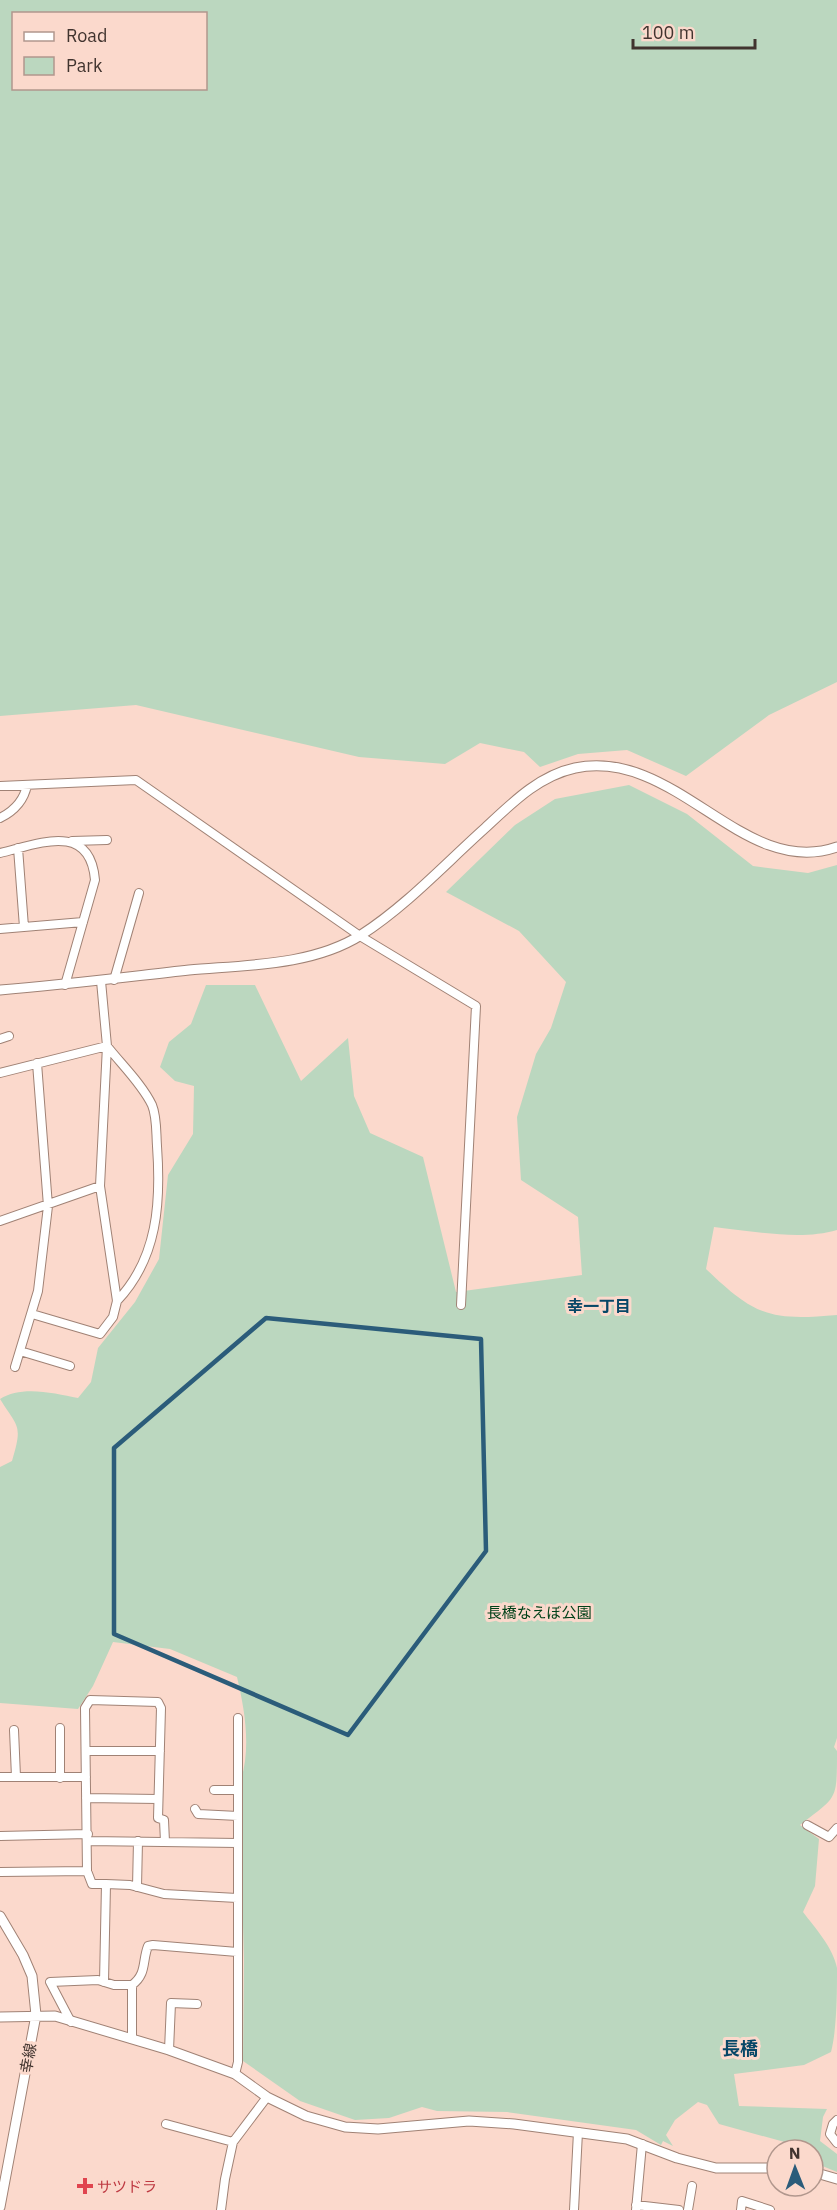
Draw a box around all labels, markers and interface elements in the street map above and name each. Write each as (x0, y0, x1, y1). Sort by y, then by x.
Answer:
legend (12, 12, 207, 90)
scale bar (633, 12, 754, 50)
text: 100 m (642, 21, 694, 44)
text: Road (66, 24, 107, 47)
text: Park (66, 54, 103, 77)
district label: 幸一丁目 (567, 1296, 631, 1316)
park label: 長橋なえぼ公園 (486, 1603, 592, 1622)
district label: 長橋 (722, 2037, 758, 2060)
street label: 幸線 (16, 2042, 40, 2074)
north arrow (765, 2138, 825, 2198)
text: N (789, 2143, 801, 2163)
place label: サツドラ (97, 2177, 157, 2196)
marker: サツドラ (78, 2179, 92, 2193)

